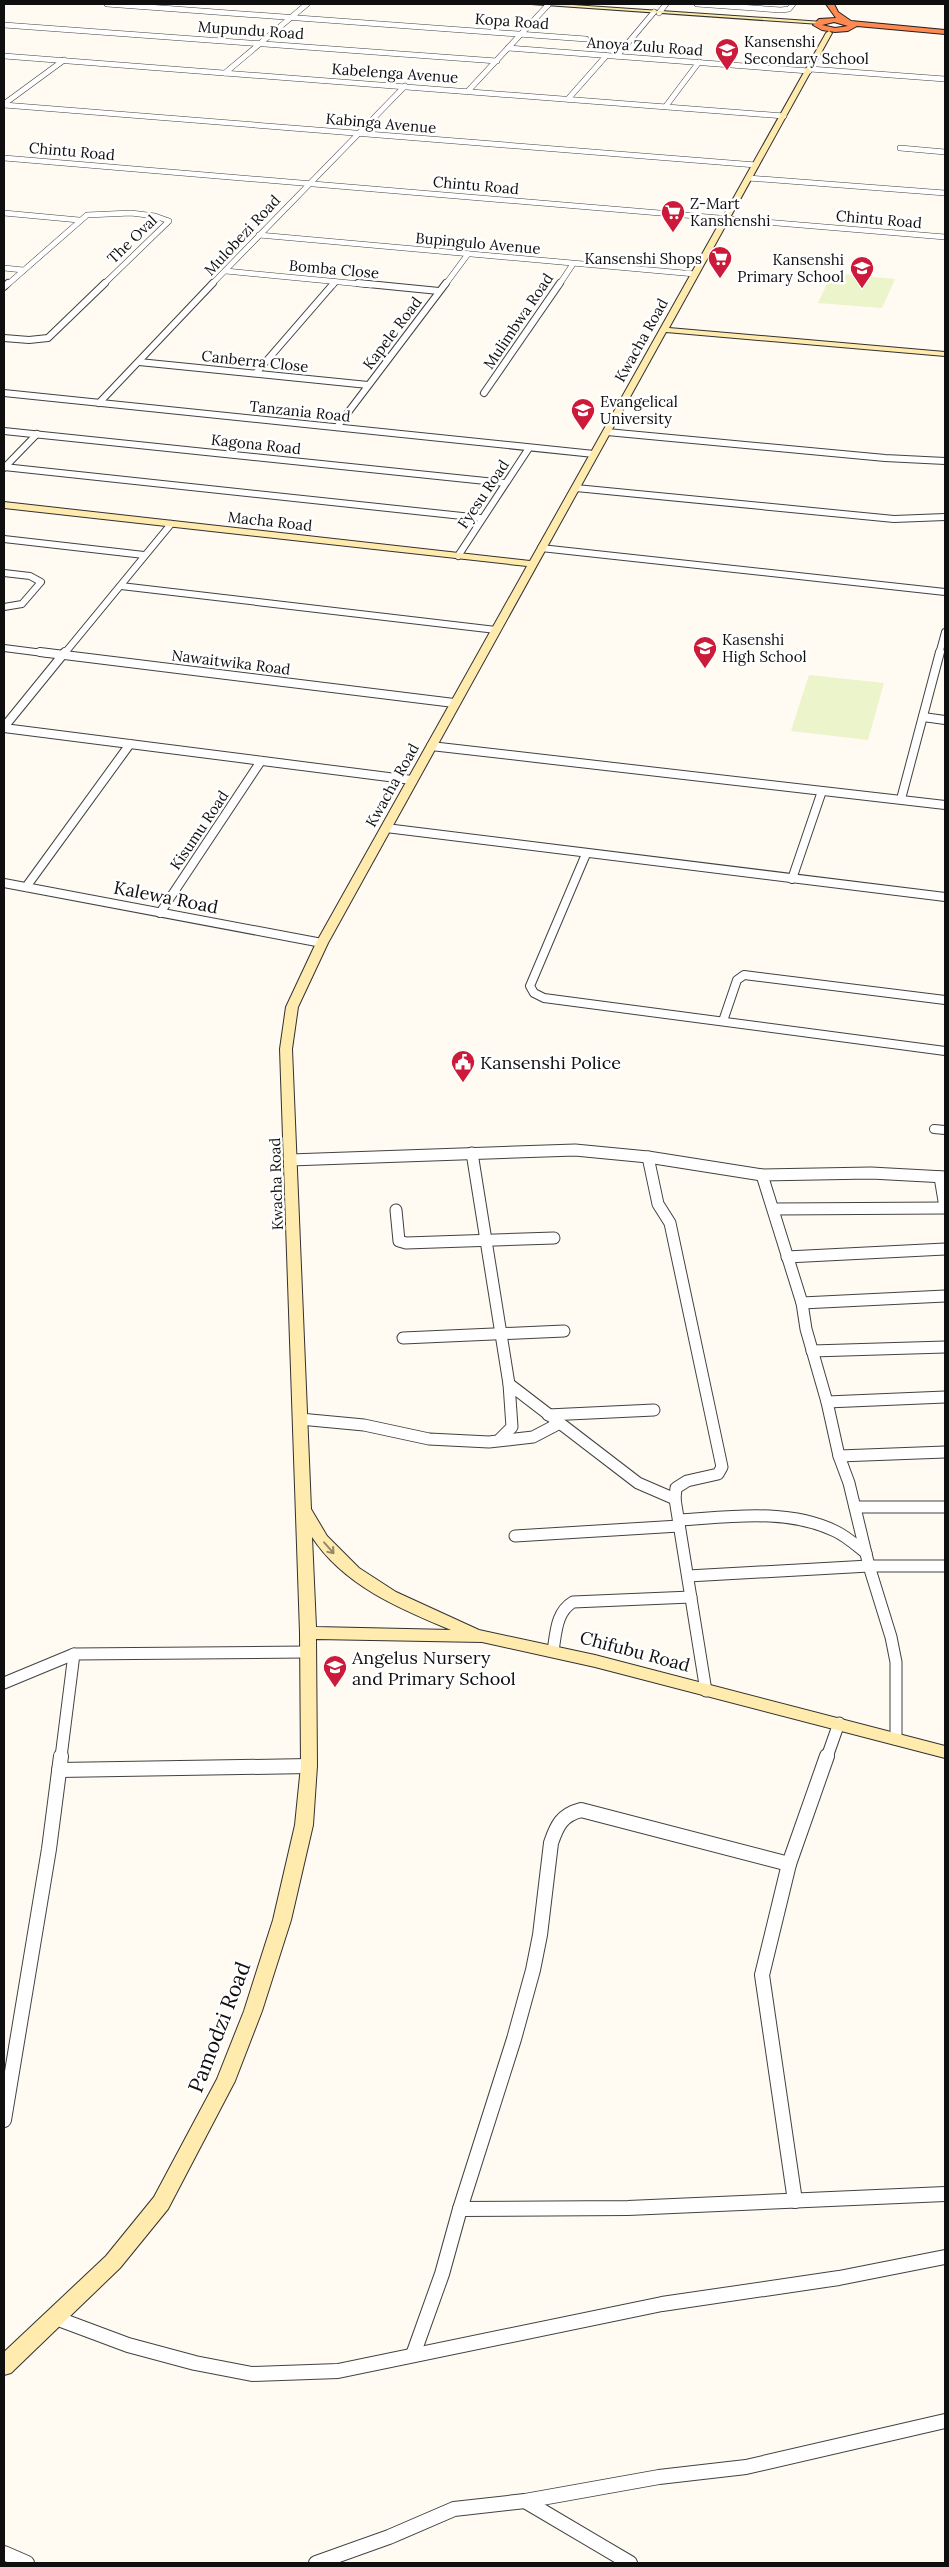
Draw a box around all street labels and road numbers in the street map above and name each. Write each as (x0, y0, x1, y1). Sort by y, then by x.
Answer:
street label: Kopa Road (474, 9, 550, 33)
street label: Mupundu Road (197, 17, 305, 43)
street label: Anoya Zulu Road (585, 32, 704, 60)
street label: Kabelenga Avenue (331, 59, 459, 87)
street label: Kabinga Avenue (325, 109, 437, 137)
street label: Chintu Road (28, 138, 116, 164)
street label: Chintu Road (432, 172, 520, 198)
street label: Mulobezi Road (200, 191, 284, 279)
street label: Chintu Road (835, 206, 923, 232)
street label: The Oval (103, 211, 161, 267)
street label: Bupingulo Avenue (415, 228, 541, 258)
street label: Bomba Close (288, 256, 380, 282)
street label: Mulimbwa Road (479, 269, 557, 373)
street label: Kapele Road (359, 293, 425, 373)
street label: Kwacha Road (610, 295, 672, 385)
street label: Canberra Close (201, 346, 309, 376)
street label: Tanzania Road (249, 396, 351, 426)
street label: Kagona Road (210, 430, 302, 458)
street label: Fyesu Road (453, 456, 513, 532)
street label: Macha Road (227, 507, 313, 535)
street label: Nawaitwika Road (170, 645, 292, 679)
street label: Kwacha Road (361, 740, 423, 830)
street label: Kisumu Road (166, 787, 232, 873)
street label: Kalewa Road (112, 876, 221, 918)
street label: Kwacha Road (265, 1137, 287, 1231)
street label: Chifubu Road (577, 1625, 693, 1677)
street label: Pamodzi Road (182, 1958, 256, 2096)

